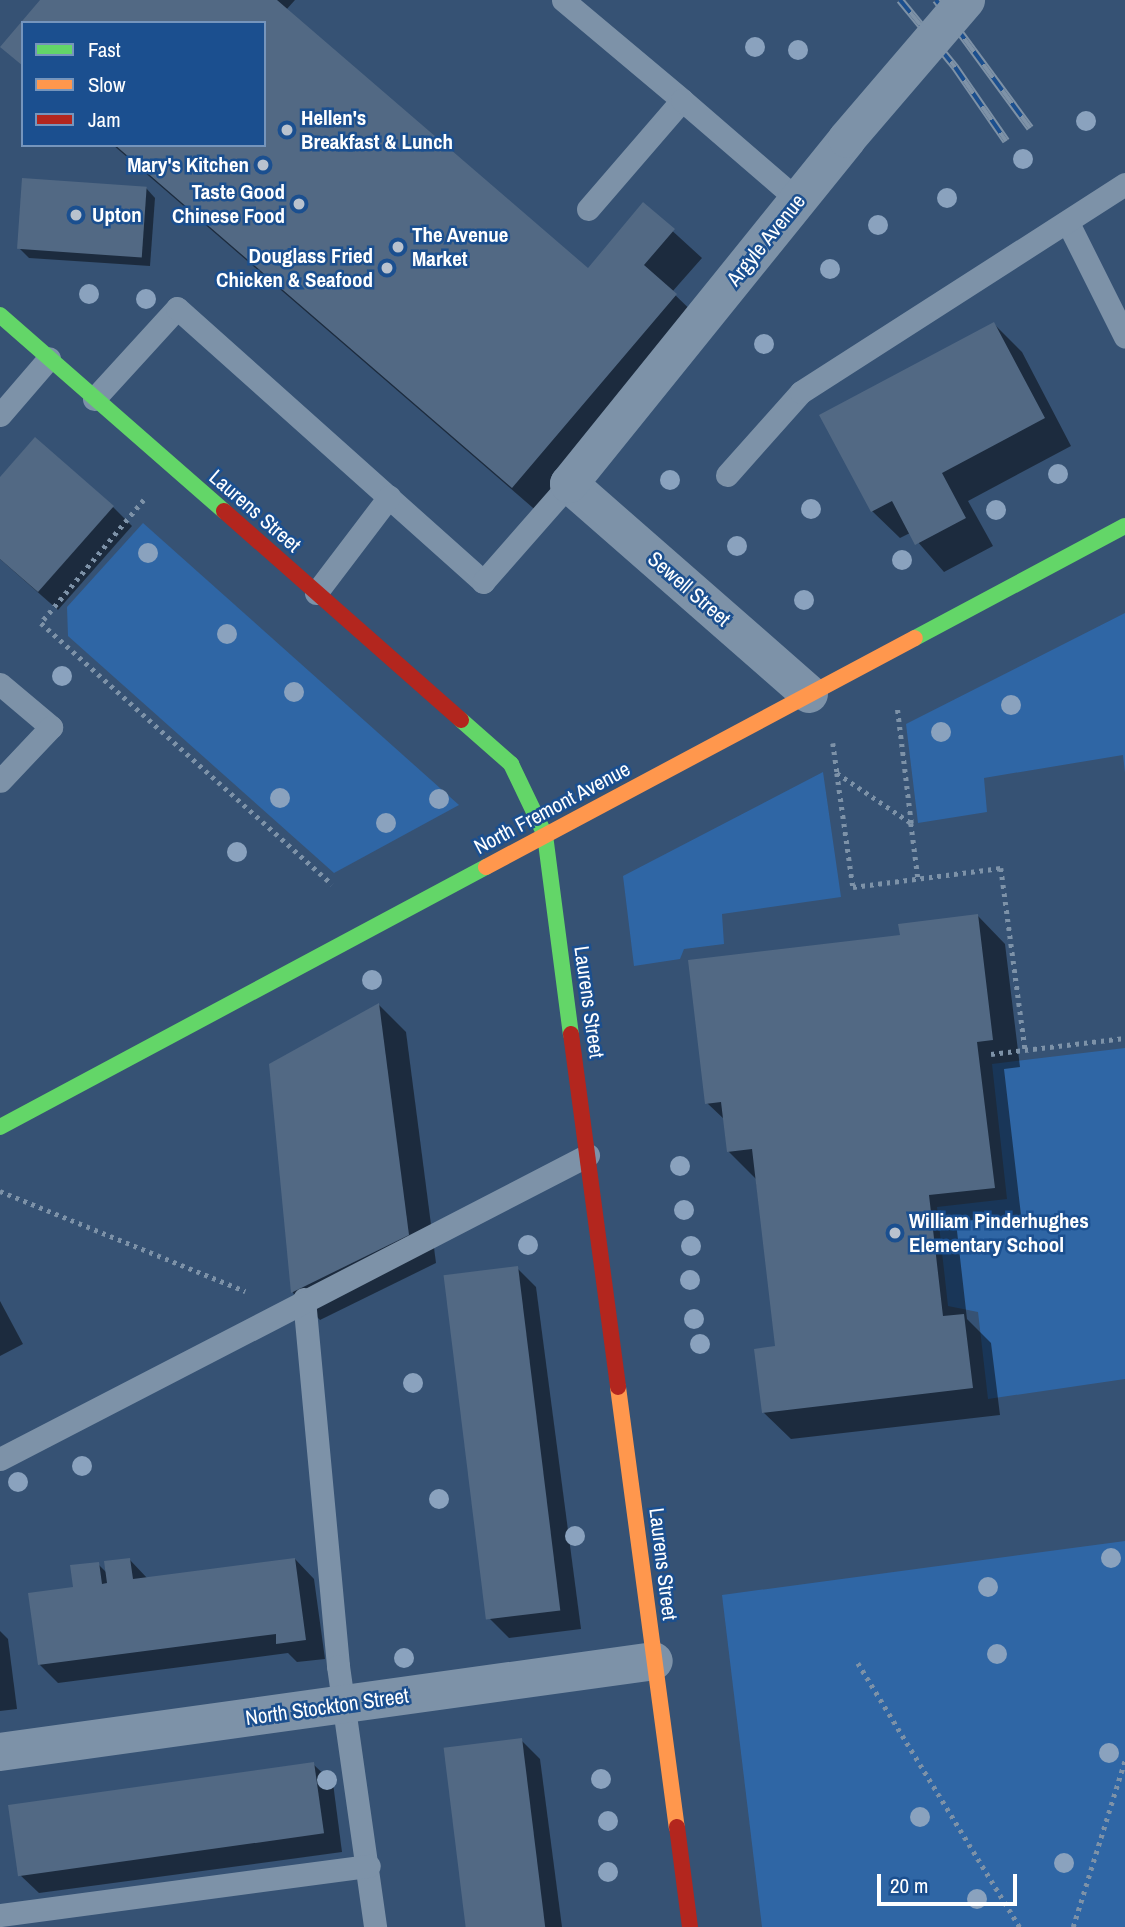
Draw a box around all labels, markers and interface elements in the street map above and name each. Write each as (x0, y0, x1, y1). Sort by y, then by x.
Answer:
legend (21, 21, 266, 147)
text: Fast (88, 35, 121, 64)
text: Slow (88, 70, 125, 99)
text: Jam (88, 105, 121, 134)
place label: Hellen's Breakfast & Lunch (301, 105, 453, 155)
marker: Hellen's Breakfast & Lunch (279, 122, 295, 138)
place label: Mary's Kitchen (127, 152, 249, 178)
marker: Mary's Kitchen (255, 157, 271, 173)
place label: Taste Good Chinese Food (172, 179, 285, 229)
street label: Argyle Avenue (721, 189, 811, 291)
marker: Taste Good Chinese Food (291, 196, 307, 212)
place label: Upton (92, 202, 142, 228)
marker: Upton (66, 205, 86, 225)
place label: The Avenue Market (412, 222, 509, 272)
marker: The Avenue Market (390, 239, 406, 255)
place label: Douglass Fried Chicken & Seafood (216, 243, 373, 293)
marker: Douglass Fried Chicken & Seafood (379, 260, 395, 276)
street label: Laurens Street (204, 464, 306, 558)
street label: Sewell Street (642, 546, 736, 632)
street label: North Fremont Avenue (469, 756, 635, 860)
street label: Laurens Street (569, 944, 609, 1060)
place label: William Pinderhughes Elementary School (909, 1208, 1089, 1258)
marker: William Pinderhughes Elementary School (887, 1225, 903, 1241)
street label: Laurens Street (644, 1506, 682, 1622)
street label: North Stockton Street (244, 1683, 410, 1731)
scale bar (880, 1860, 1020, 1904)
text: 20 m (890, 1871, 928, 1900)

